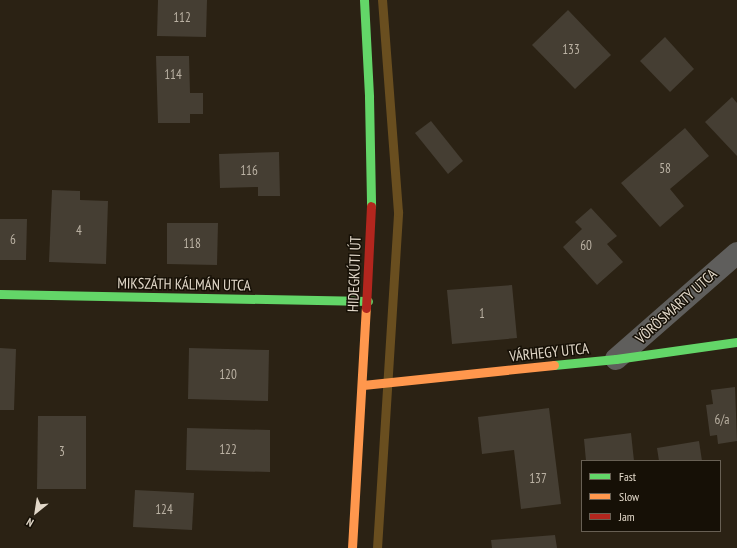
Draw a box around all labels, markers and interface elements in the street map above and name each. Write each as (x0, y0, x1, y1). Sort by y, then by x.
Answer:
house number: 112 (173, 10, 191, 26)
house number: 133 (562, 42, 580, 58)
house number: 114 (164, 67, 182, 83)
house number: 58 (659, 161, 671, 177)
house number: 116 (240, 163, 258, 179)
house number: 4 (76, 223, 82, 239)
house number: 6 (10, 232, 16, 248)
house number: 118 (183, 236, 201, 252)
street label: HIDEGKÚTI ÚT (344, 236, 364, 312)
house number: 60 (580, 238, 592, 254)
street label: VÖRÖSMARTY UTCA (632, 265, 720, 347)
street label: MIKSZÁTH KÁLMÁN UTCA (117, 274, 251, 294)
house number: 1 (479, 306, 485, 322)
street label: VÁRHEGY UTCA (508, 339, 590, 365)
house number: 120 (219, 367, 237, 383)
house number: 6/a (715, 412, 729, 428)
house number: 122 (219, 442, 237, 458)
house number: 3 (59, 444, 65, 460)
legend (581, 460, 721, 532)
text: Fast (619, 469, 636, 484)
house number: 137 (529, 471, 547, 487)
text: Slow (619, 489, 639, 504)
north arrow (16, 492, 56, 532)
house number: 124 (155, 502, 173, 518)
text: Jam (619, 509, 635, 524)
text: N (24, 515, 36, 530)

